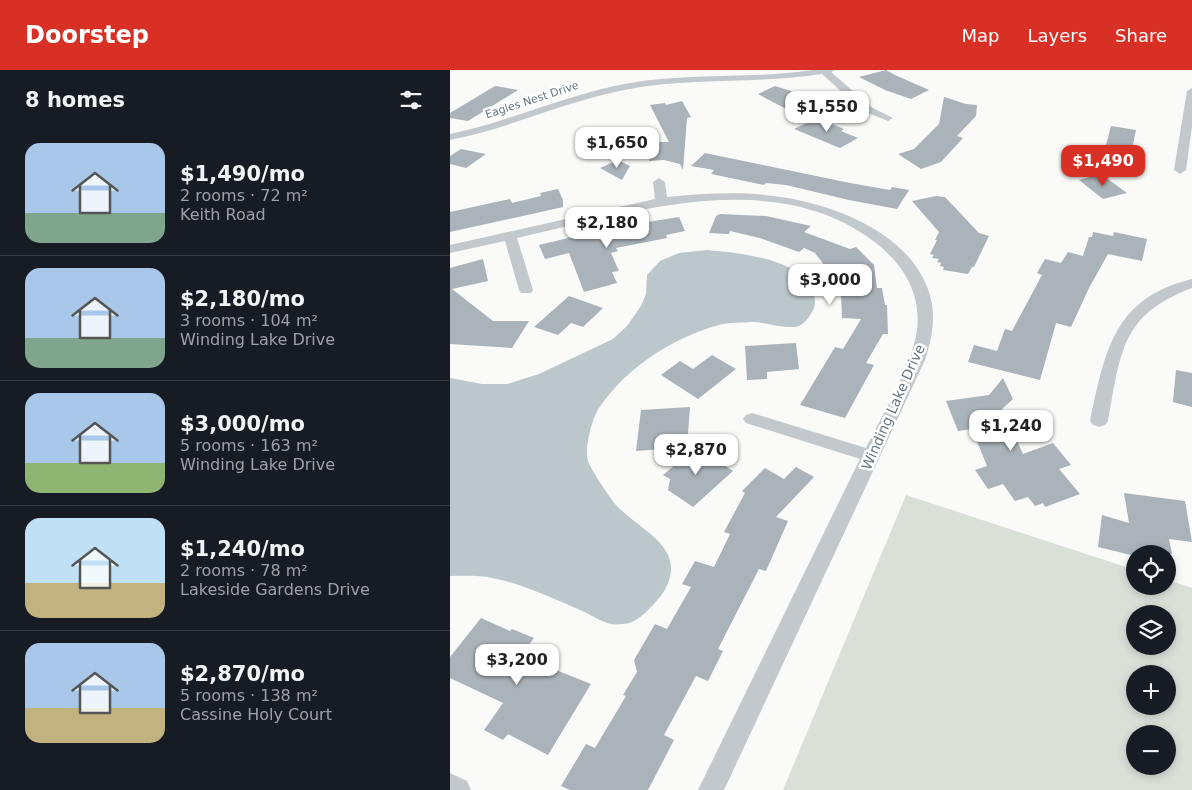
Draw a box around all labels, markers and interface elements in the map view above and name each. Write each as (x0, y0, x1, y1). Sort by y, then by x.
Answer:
text: Doorstep (25, 21, 149, 49)
text: Map (961, 25, 999, 46)
text: Layers (1027, 25, 1087, 46)
text: Share (1115, 25, 1167, 46)
street label: Eagles Nest Drive (484, 79, 581, 121)
icon: filters (397, 86, 425, 114)
text: 8 homes (25, 88, 125, 112)
pin: $1,550 (786, 90, 868, 133)
text: $1,550 (796, 97, 858, 116)
pin: $1,650 (576, 126, 658, 169)
text: $1,650 (586, 133, 648, 152)
pin: $1,490 (1062, 144, 1144, 187)
text: $1,490 (1072, 151, 1134, 170)
text: $1,490/mo (180, 162, 305, 186)
icon: home (65, 163, 125, 223)
text: 2 rooms · 72 m² (180, 186, 308, 205)
text: Keith Road (180, 205, 266, 224)
pin: $2,180 (566, 206, 648, 249)
text: $2,180 (576, 213, 638, 232)
pin: $3,000 (789, 264, 871, 306)
text: $3,000 (799, 270, 861, 289)
text: $2,180/mo (180, 287, 305, 311)
icon: home (65, 288, 125, 348)
text: 3 rooms · 104 m² (180, 311, 318, 330)
text: Winding Lake Drive (180, 330, 335, 349)
street label: Winding Lake Drive (858, 342, 928, 472)
pin: $1,240 (970, 410, 1052, 452)
text: $3,000/mo (180, 412, 305, 436)
icon: home (65, 413, 125, 473)
text: $1,240 (980, 416, 1042, 435)
pin: $2,870 (655, 434, 737, 476)
text: 5 rooms · 163 m² (180, 436, 318, 455)
text: $2,870 (665, 440, 727, 459)
text: Winding Lake Drive (180, 455, 335, 474)
text: $1,240/mo (180, 537, 305, 561)
icon: home (65, 538, 125, 598)
map controls (1126, 545, 1176, 775)
button: locate (1126, 545, 1176, 595)
text: 2 rooms · 78 m² (180, 561, 308, 580)
text: Lakeside Gardens Drive (180, 580, 370, 599)
button: layers (1126, 605, 1176, 655)
pin: $3,200 (476, 644, 558, 686)
text: $3,200 (486, 650, 548, 669)
text: $2,870/mo (180, 662, 305, 686)
icon: home (65, 663, 125, 723)
button: + (1126, 665, 1176, 715)
text: 5 rooms · 138 m² (180, 686, 318, 705)
text: Cassine Holy Court (180, 705, 332, 724)
button: − (1126, 725, 1176, 775)

